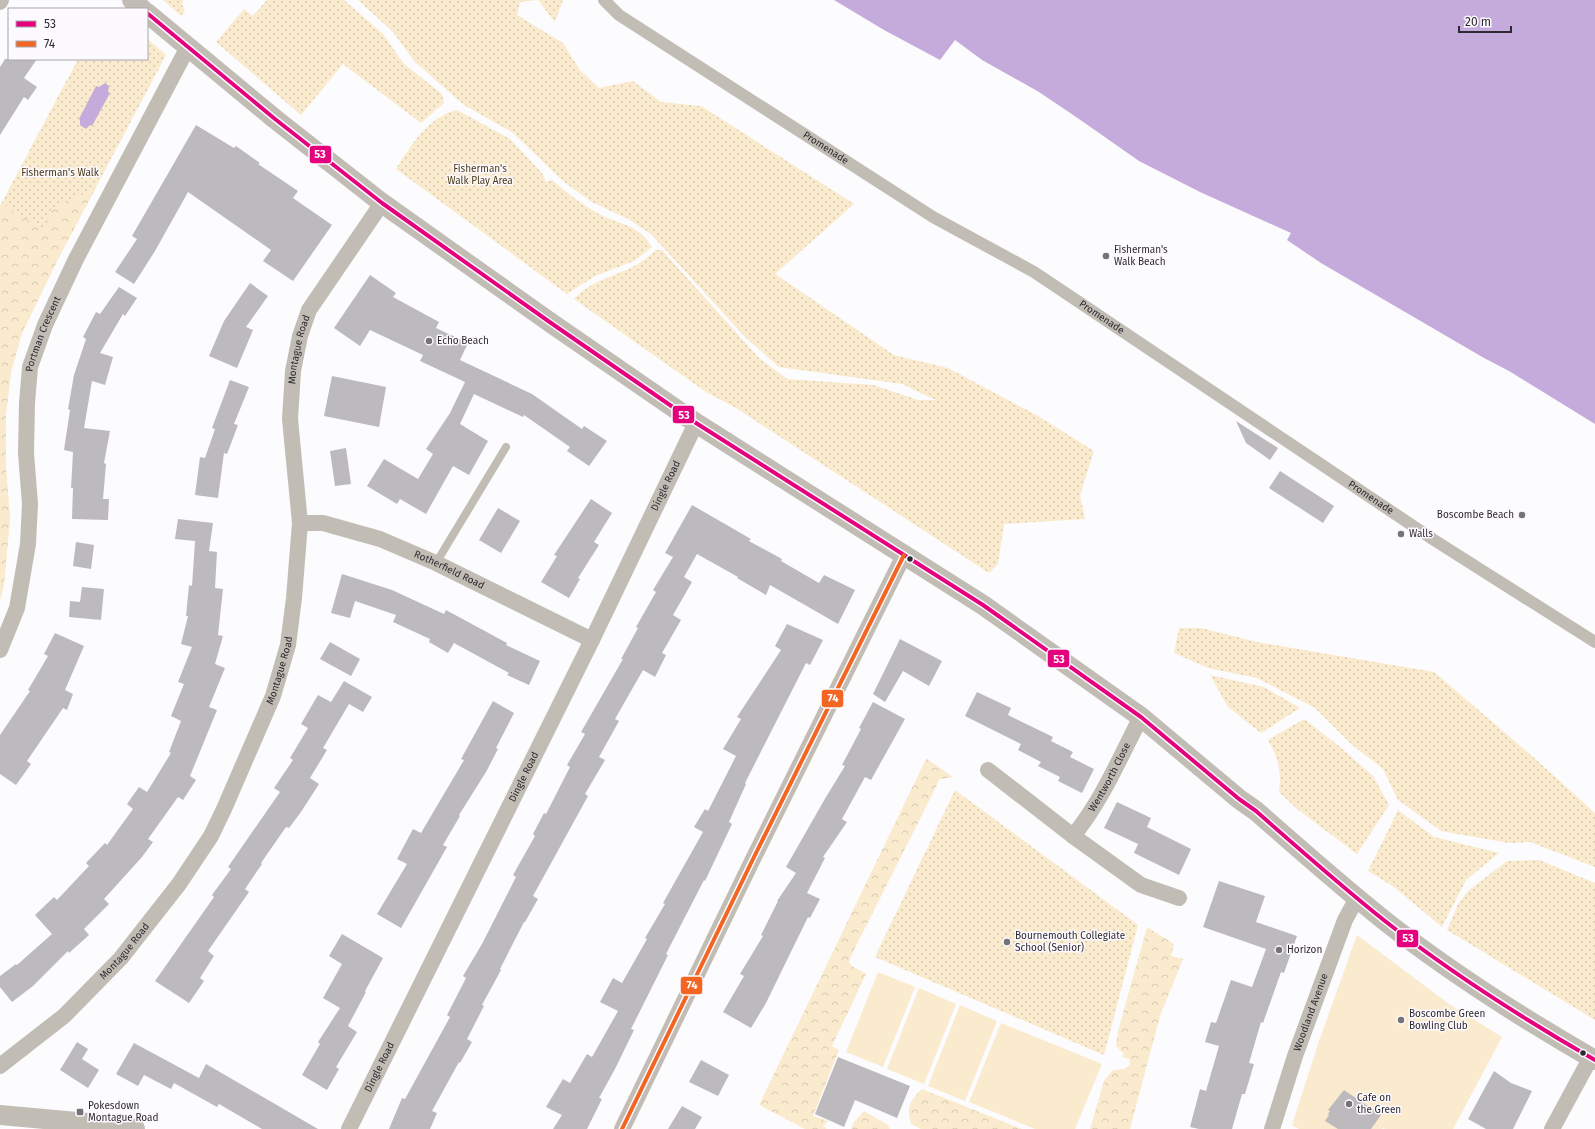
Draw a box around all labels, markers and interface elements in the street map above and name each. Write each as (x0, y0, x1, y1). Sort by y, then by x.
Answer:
legend (8, 8, 148, 60)
scale bar (1459, 8, 1511, 34)
text: 20 m (1465, 15, 1491, 29)
text: 53 (44, 17, 56, 31)
text: 74 (44, 37, 56, 51)
street label: Promenade (801, 129, 851, 167)
line badge: 53 (309, 145, 332, 164)
text: 53 (314, 148, 326, 161)
park label: Fisherman's Walk Play Area (447, 163, 513, 187)
park label: Fisherman's Walk (21, 167, 100, 179)
place label: Fisherman's Walk Beach (1114, 244, 1168, 268)
marker: Fisherman's Walk Beach (1101, 251, 1111, 261)
street label: Portman Crescent (24, 294, 64, 372)
street label: Promenade (1077, 298, 1127, 337)
street label: Montague Road (286, 313, 313, 384)
place label: Echo Beach (437, 335, 489, 347)
marker: Echo Beach (424, 336, 434, 346)
line badge: 53 (672, 405, 695, 424)
text: 53 (678, 409, 690, 422)
street label: Dingle Road (649, 459, 683, 513)
street label: Promenade (1346, 478, 1396, 517)
place label: Boscombe Beach (1437, 509, 1514, 521)
marker: Boscombe Beach (1517, 510, 1527, 520)
place label: Walls (1409, 528, 1433, 540)
marker: Walls (1396, 529, 1406, 539)
street label: Rotherfield Road (412, 548, 486, 592)
unlabelled marker (905, 554, 915, 564)
street label: Montague Road (264, 636, 295, 706)
line badge: 53 (1047, 649, 1070, 668)
text: 53 (1053, 653, 1065, 666)
line badge: 74 (821, 689, 844, 708)
text: 74 (828, 692, 838, 705)
street label: Wentworth Close (1086, 741, 1133, 814)
street label: Dingle Road (506, 750, 541, 804)
street label: Montague Road (97, 921, 152, 982)
line badge: 53 (1396, 929, 1419, 948)
place label: Bournemouth Collegiate School (Senior) (1015, 930, 1125, 954)
text: 53 (1402, 932, 1414, 945)
marker: Bournemouth Collegiate School (Senior) (1002, 937, 1012, 947)
place label: Horizon (1287, 944, 1322, 956)
marker: Horizon (1274, 945, 1284, 955)
street label: Woodland Avenue (1291, 972, 1331, 1053)
line badge: 74 (680, 976, 703, 995)
text: 74 (687, 979, 697, 992)
place label: Boscombe Green Bowling Club (1409, 1008, 1485, 1032)
marker: Boscombe Green Bowling Club (1396, 1015, 1406, 1025)
street label: Dingle Road (362, 1040, 397, 1094)
unlabelled marker (1578, 1048, 1588, 1058)
place label: Cafe on the Green (1357, 1092, 1401, 1116)
marker: Cafe on the Green (1344, 1099, 1354, 1109)
place label: Pokesdown Montague Road (88, 1100, 158, 1124)
marker: Pokesdown Montague Road (75, 1107, 85, 1117)

